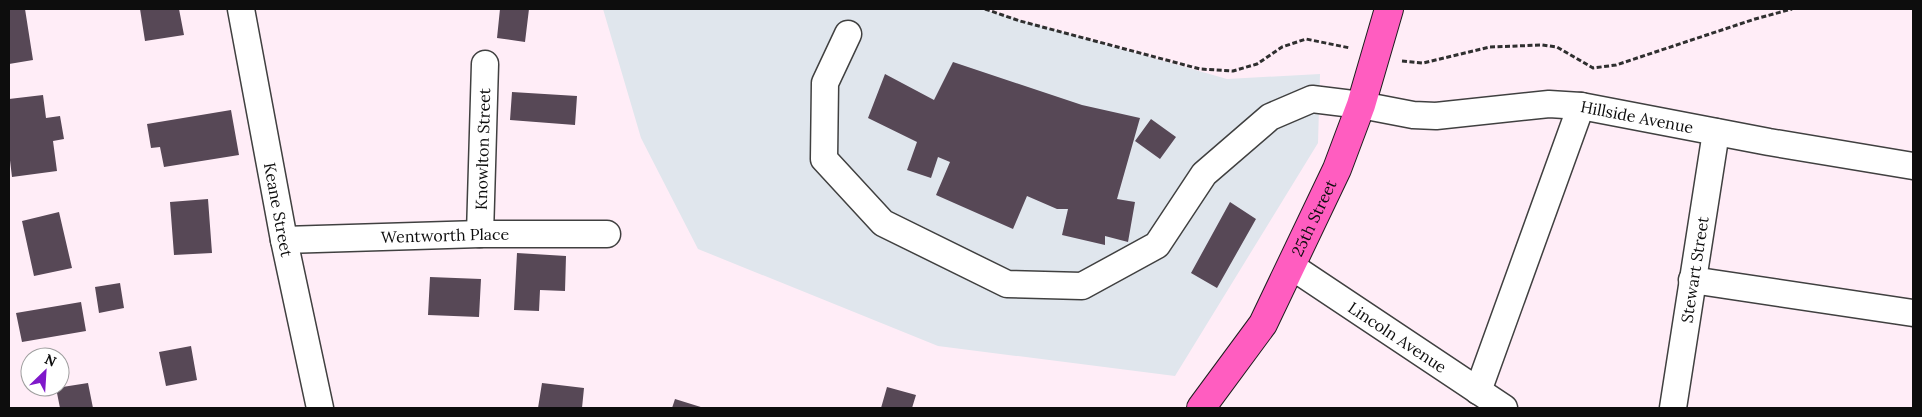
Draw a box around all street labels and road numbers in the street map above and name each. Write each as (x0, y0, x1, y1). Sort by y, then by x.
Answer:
street label: Knowlton Street (471, 87, 494, 210)
street label: Hillside Avenue (1579, 96, 1695, 137)
street label: Keane Street (260, 161, 297, 259)
street label: 25th Street (1287, 176, 1341, 260)
street label: Stewart Street (1676, 214, 1713, 324)
street label: Wentworth Place (380, 224, 509, 247)
street label: Lincoln Avenue (1345, 297, 1451, 377)

